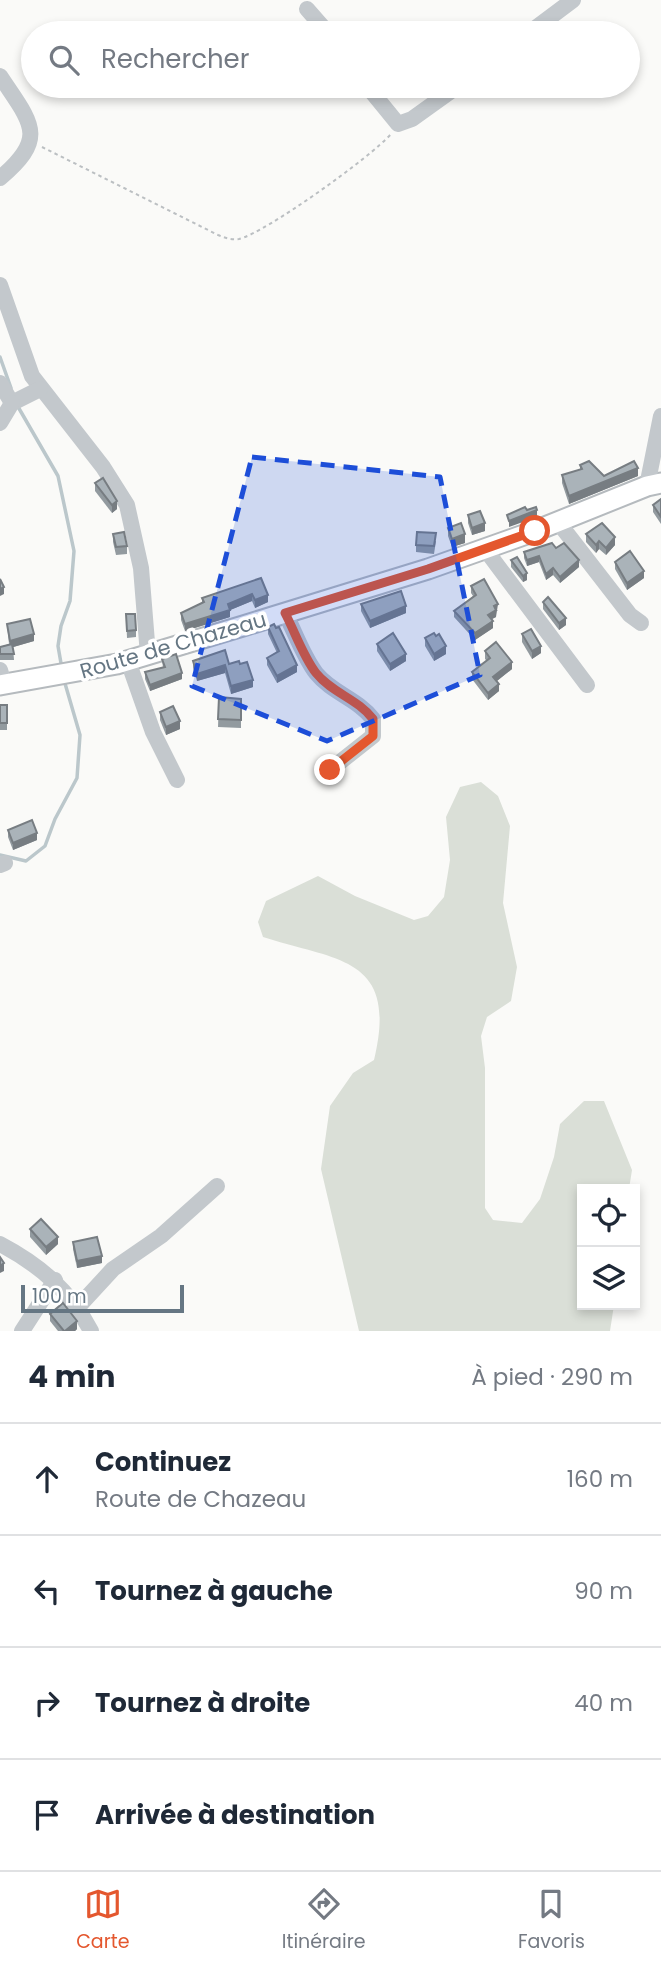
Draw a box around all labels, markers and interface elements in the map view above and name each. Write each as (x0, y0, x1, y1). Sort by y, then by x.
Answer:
search box (21, 21, 640, 98)
icon: search (45, 41, 83, 79)
text: Rechercher (101, 41, 249, 77)
route start (519, 515, 550, 546)
street label: Route de Chazeau (76, 604, 270, 686)
route end (314, 754, 345, 785)
map controls (577, 1184, 640, 1310)
button: locate (577, 1184, 640, 1247)
button: layers (577, 1247, 640, 1310)
scale bar (21, 1282, 184, 1314)
text: 100 m (32, 1283, 87, 1310)
text: 4 min (28, 1355, 116, 1398)
text: À pied · 290 m (471, 1361, 633, 1393)
text: Continuez (95, 1444, 231, 1480)
icon: ahead (28, 1460, 66, 1498)
text: 160 m (567, 1463, 633, 1495)
text: Route de Chazeau (95, 1483, 306, 1515)
icon: left (28, 1572, 66, 1610)
text: Tournez à gauche (95, 1573, 333, 1609)
text: 90 m (574, 1575, 633, 1607)
icon: right (28, 1684, 66, 1722)
text: Tournez à droite (95, 1685, 310, 1721)
text: 40 m (574, 1687, 633, 1719)
icon: arrive (28, 1796, 66, 1834)
text: Arrivée à destination (95, 1797, 375, 1833)
tab: Carte (76, 1885, 129, 1956)
tab: Itinéraire (282, 1885, 366, 1956)
tab: Favoris (518, 1885, 585, 1956)

